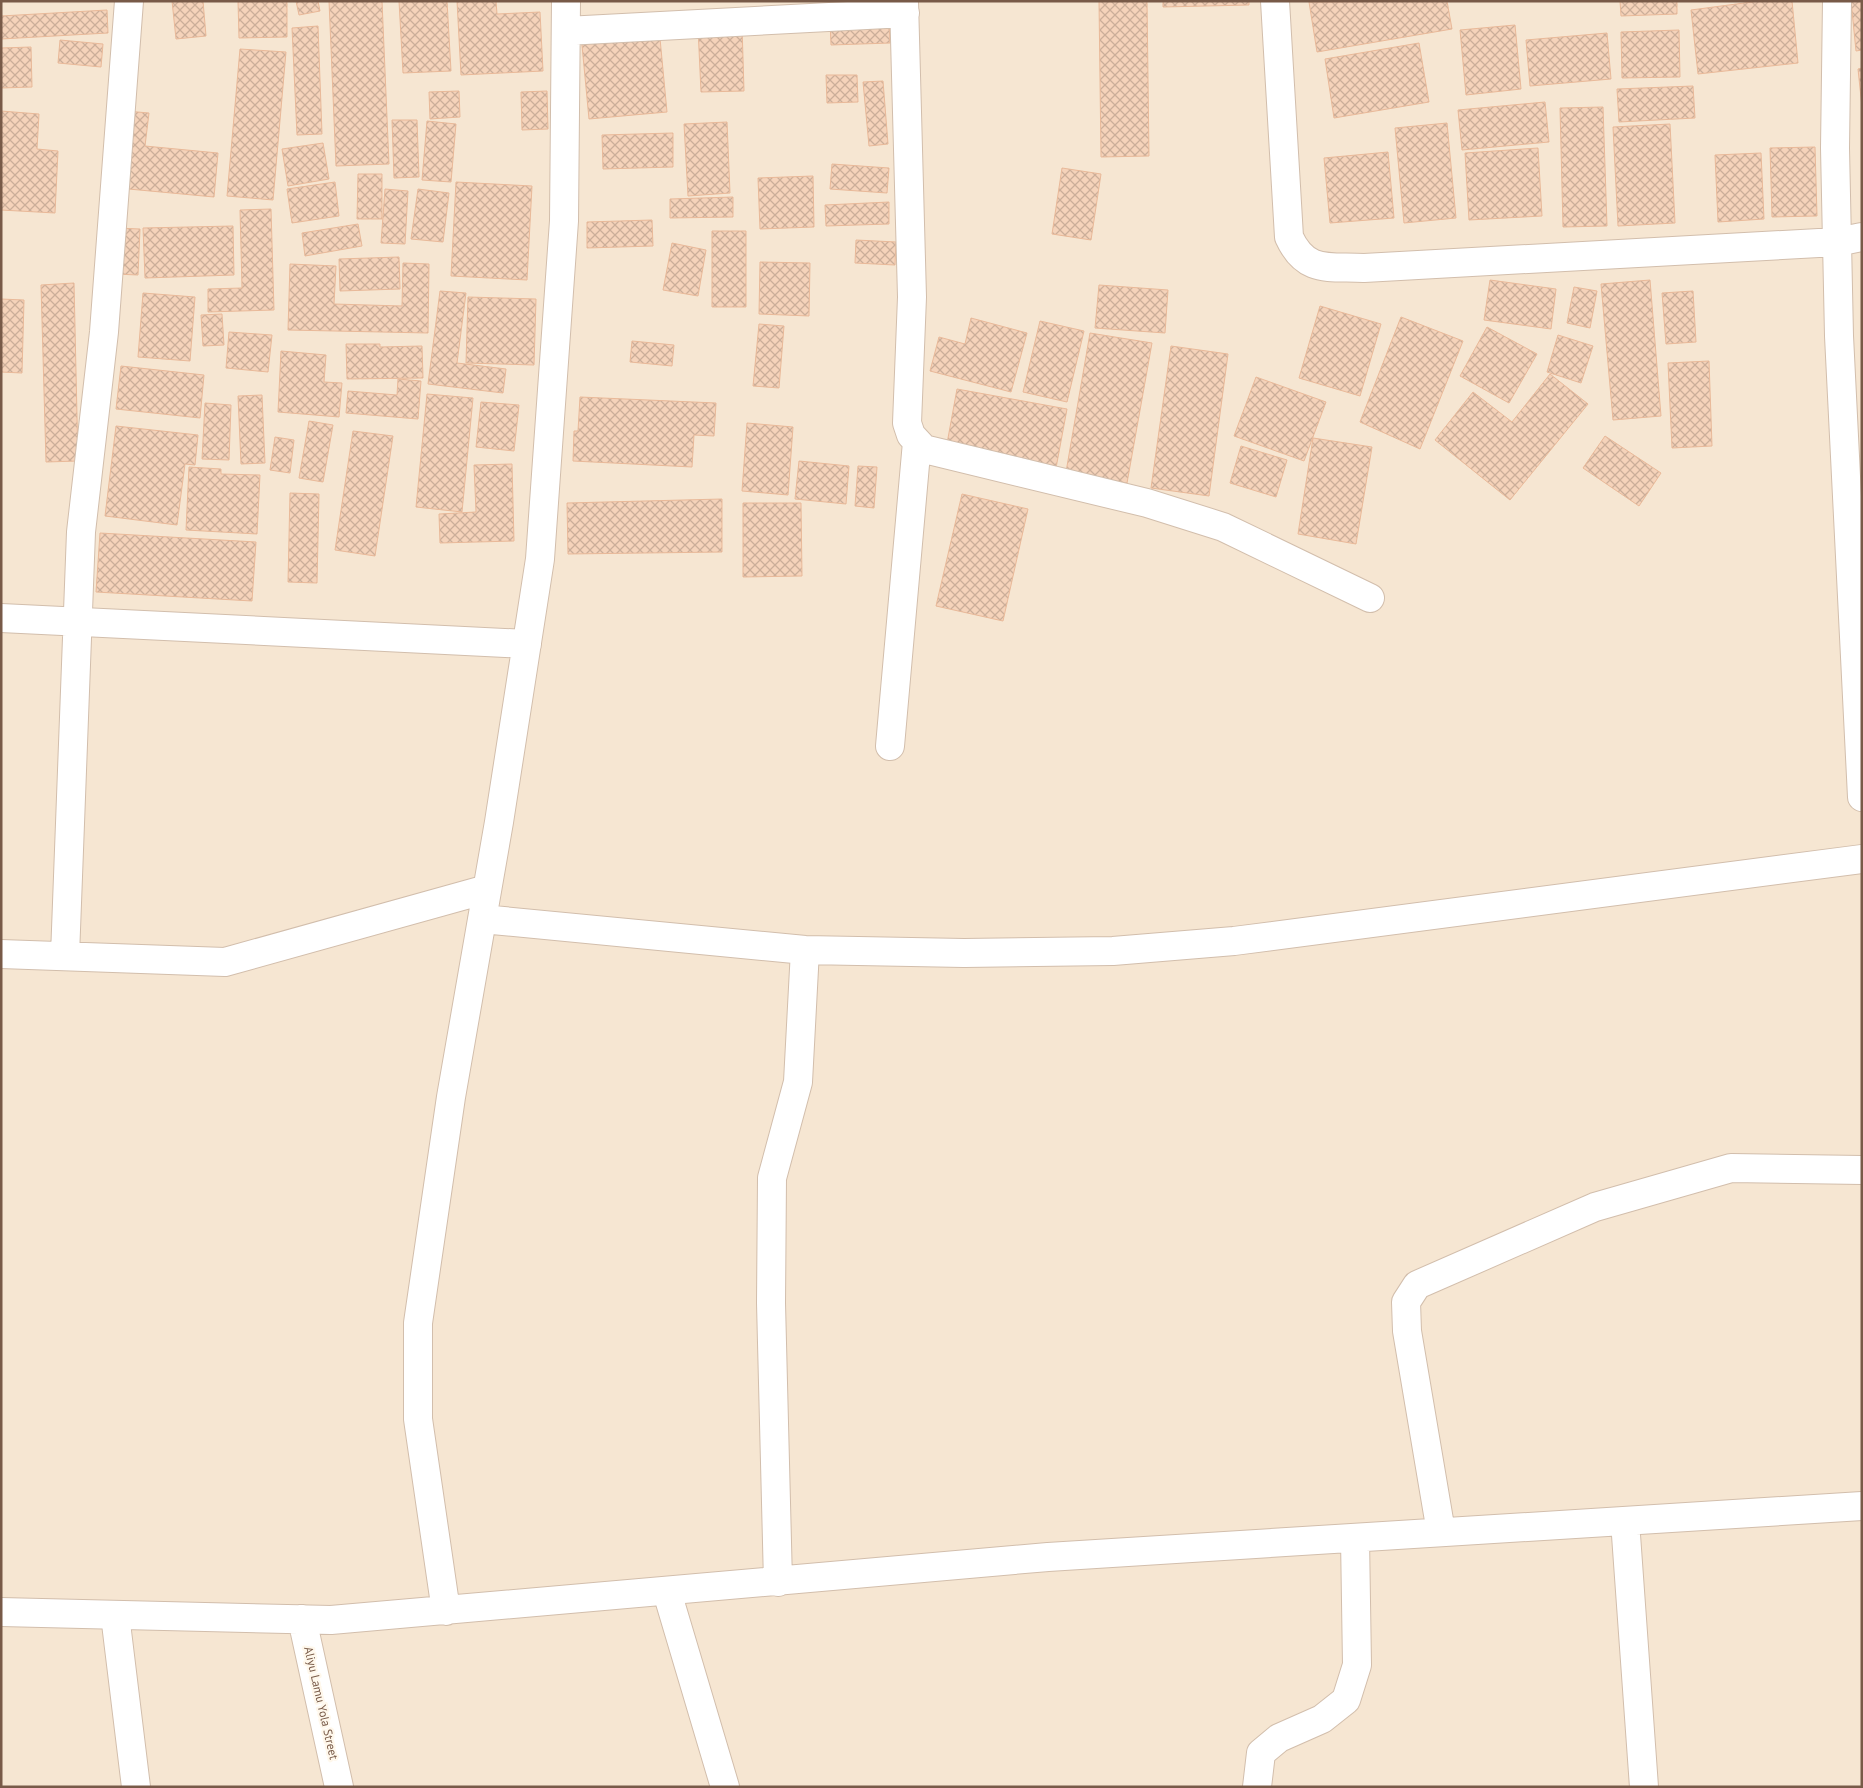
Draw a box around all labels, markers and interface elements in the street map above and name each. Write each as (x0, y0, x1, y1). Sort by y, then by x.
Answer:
street label: Aliyu Lamu Yola Street (301, 1645, 342, 1761)

